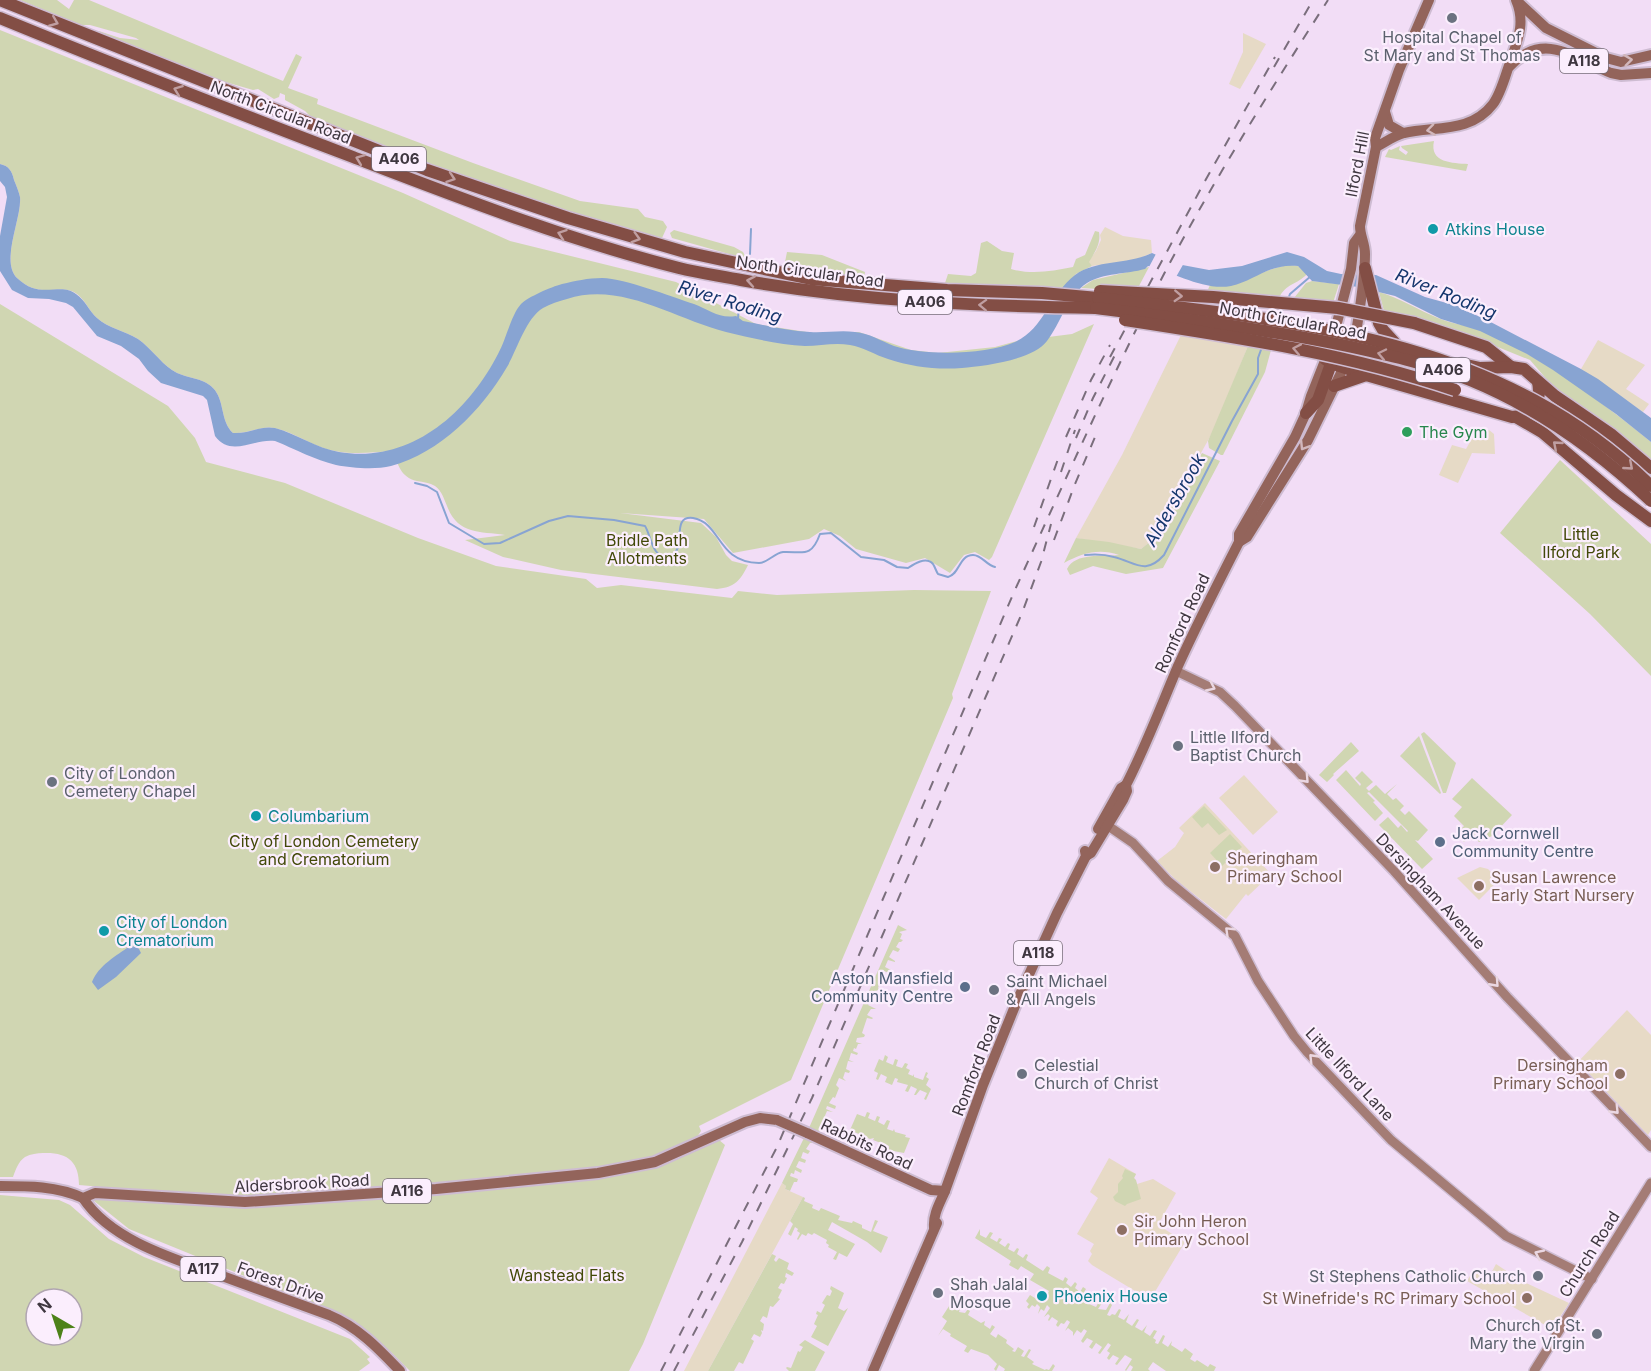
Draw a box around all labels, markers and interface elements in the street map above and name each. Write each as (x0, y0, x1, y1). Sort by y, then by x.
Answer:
marker: Hospital Chapel of St Mary and St Thomas (1445, 11, 1459, 25)
one-way arrow (48, 15, 59, 27)
place label: Hospital Chapel of St Mary and St Thomas (1364, 27, 1540, 65)
road number: A118 (1560, 49, 1608, 73)
one-way arrow (1624, 54, 1633, 67)
street label: North Circular Road (208, 76, 354, 148)
one-way arrow (173, 84, 183, 97)
one-way arrow (1426, 123, 1435, 135)
street label: Ilford Hill (1341, 129, 1373, 199)
road number: A406 (372, 147, 426, 171)
one-way arrow (355, 154, 365, 167)
one-way arrow (445, 171, 456, 184)
place label: Atkins House (1445, 219, 1545, 239)
marker: Atkins House (1426, 222, 1440, 236)
one-way arrow (558, 228, 568, 241)
one-way arrow (631, 230, 641, 243)
street label: North Circular Road (735, 251, 885, 291)
water label: River Roding (1393, 264, 1500, 323)
water label: River Roding (676, 276, 784, 327)
one-way arrow (747, 276, 756, 288)
one-way arrow (1173, 289, 1182, 302)
road number: A406 (898, 290, 952, 314)
street label: North Circular Road (1218, 297, 1368, 343)
one-way arrow (978, 298, 987, 311)
one-way arrow (1292, 343, 1302, 356)
one-way arrow (1378, 348, 1388, 361)
road number: A406 (1416, 358, 1470, 382)
place label: The Gym (1419, 422, 1488, 442)
marker: The Gym (1400, 425, 1414, 439)
one-way arrow (1300, 440, 1312, 450)
one-way arrow (1553, 441, 1564, 452)
water label: Aldersbrook (1139, 449, 1210, 551)
one-way arrow (1622, 459, 1633, 470)
park label: Little Ilford Park (1542, 524, 1620, 562)
park label: Bridle Path Allotments (606, 530, 688, 568)
street label: Romford Road (1150, 570, 1214, 676)
one-way arrow (1204, 680, 1215, 692)
place label: Little Ilford Baptist Church (1190, 727, 1302, 765)
marker: Little Ilford Baptist Church (1171, 739, 1185, 753)
place label: City of London Cemetery Chapel (64, 763, 196, 801)
one-way arrow (1297, 772, 1308, 783)
marker: City of London Cemetery Chapel (45, 775, 59, 789)
place label: Columbarium (268, 806, 369, 826)
marker: Columbarium (249, 809, 263, 823)
place label: Jack Cornwell Community Centre (1452, 823, 1594, 861)
street label: Dersingham Avenue (1372, 829, 1490, 953)
park label: City of London Cemetery and Crematorium (229, 831, 419, 869)
marker: Jack Cornwell Community Centre (1433, 835, 1447, 849)
place label: Sheringham Primary School (1227, 848, 1342, 886)
marker: Sheringham Primary School (1208, 860, 1222, 874)
place label: Susan Lawrence Early Start Nursery (1491, 867, 1634, 905)
marker: Susan Lawrence Early Start Nursery (1472, 879, 1486, 893)
place label: City of London Crematorium (116, 912, 228, 950)
marker: City of London Crematorium (97, 924, 111, 938)
one-way arrow (1225, 927, 1236, 938)
road number: A118 (1014, 941, 1062, 965)
place label: Aston Mansfield Community Centre (811, 968, 953, 1006)
place label: Saint Michael & All Angels (1006, 971, 1107, 1009)
one-way arrow (1488, 976, 1499, 987)
marker: Aston Mansfield Community Centre (958, 980, 972, 994)
marker: Saint Michael & All Angels (987, 983, 1001, 997)
street label: Romford Road (947, 1011, 1005, 1119)
street label: Little Ilford Lane (1301, 1023, 1399, 1125)
place label: Celestial Church of Christ (1034, 1055, 1158, 1093)
one-way arrow (1309, 1055, 1320, 1065)
place label: Dersingham Primary School (1493, 1055, 1608, 1093)
marker: Celestial Church of Christ (1015, 1067, 1029, 1081)
marker: Dersingham Primary School (1613, 1067, 1627, 1081)
one-way arrow (1608, 1103, 1619, 1113)
street label: Rabbits Road (818, 1114, 916, 1174)
street label: Aldersbrook Road (234, 1169, 370, 1197)
road number: A116 (383, 1179, 431, 1203)
street label: Church Road (1555, 1207, 1623, 1301)
place label: Sir John Heron Primary School (1134, 1211, 1249, 1249)
marker: Sir John Heron Primary School (1115, 1223, 1129, 1237)
one-way arrow (1534, 1249, 1545, 1261)
road number: A117 (180, 1257, 226, 1281)
street label: Forest Drive (235, 1257, 327, 1307)
park label: Wanstead Flats (509, 1265, 625, 1285)
place label: St Stephens Catholic Church (1309, 1266, 1526, 1286)
marker: St Stephens Catholic Church (1531, 1269, 1545, 1283)
place label: Shah Jalal Mosque (950, 1274, 1028, 1312)
marker: Shah Jalal Mosque (931, 1286, 945, 1300)
place label: Phoenix House (1054, 1286, 1168, 1306)
north arrow (24, 1287, 84, 1347)
place label: St Winefride's RC Primary School (1262, 1288, 1515, 1308)
marker: Phoenix House (1035, 1289, 1049, 1303)
marker: St Winefride's RC Primary School (1520, 1291, 1534, 1305)
text: N (34, 1294, 56, 1317)
place label: Church of St. Mary the Virgin (1469, 1315, 1585, 1353)
marker: Church of St. Mary the Virgin (1590, 1327, 1604, 1341)

